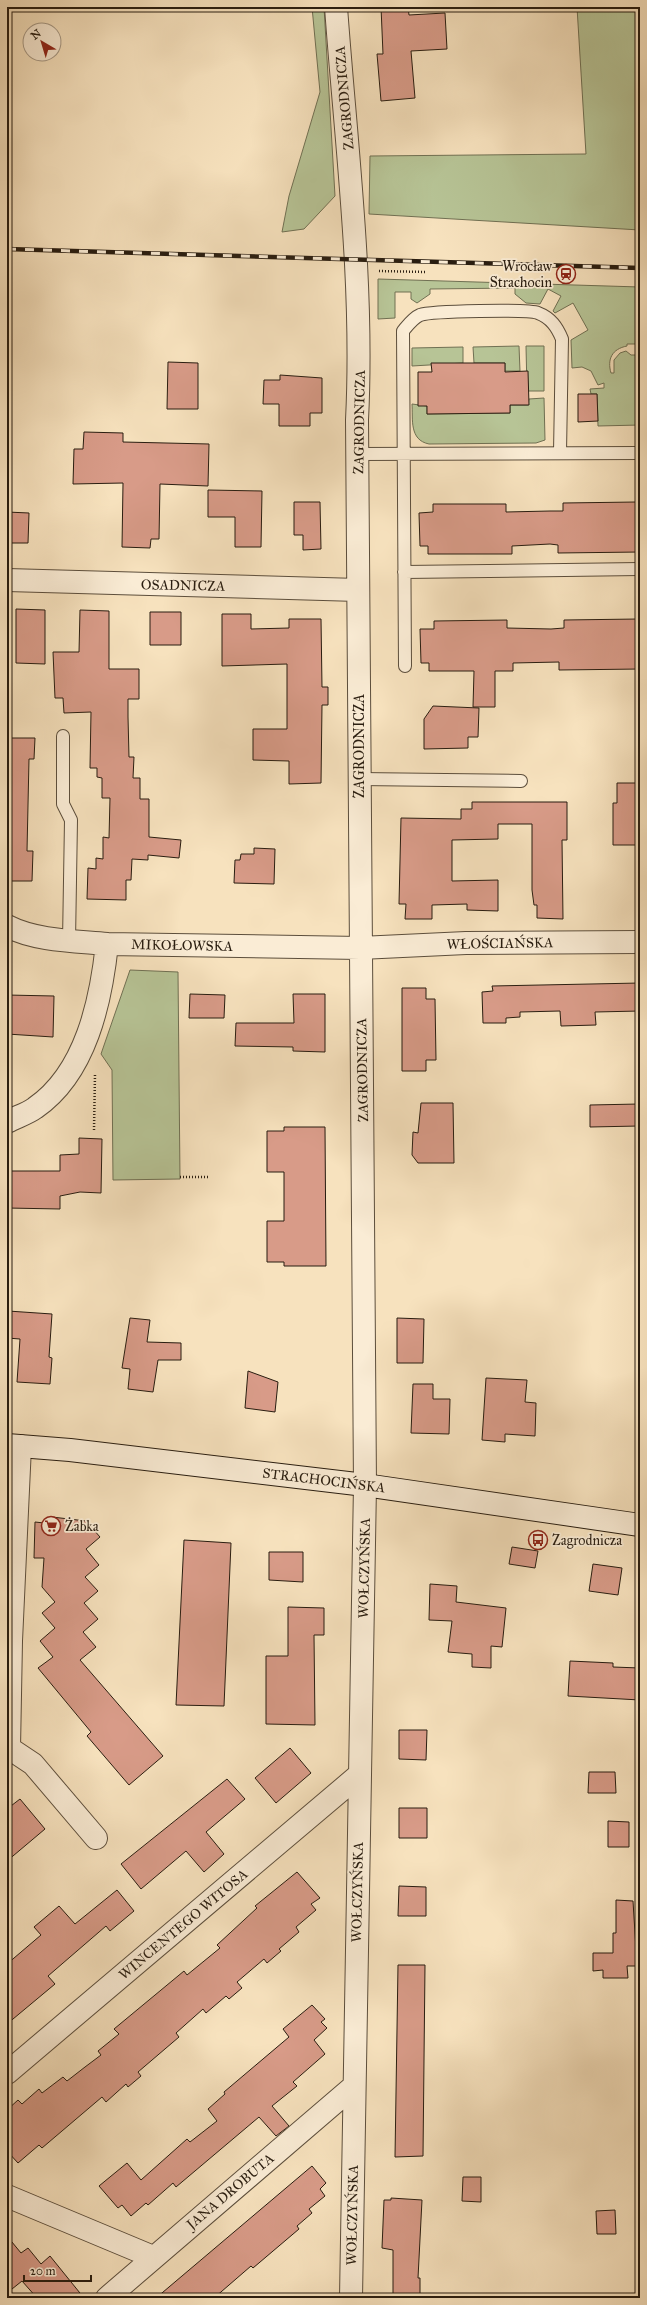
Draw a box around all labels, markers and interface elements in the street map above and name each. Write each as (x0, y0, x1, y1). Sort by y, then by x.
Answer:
north arrow (22, 22, 62, 62)
text: N (28, 26, 44, 43)
street label: ZAGRODNICZA (331, 45, 358, 151)
place label: Wrocław Strachocin (490, 258, 553, 291)
station icon: Wrocław Strachocin (555, 263, 577, 285)
street label: ZAGRODNICZA (350, 369, 369, 474)
street label: OSADNICZA (141, 576, 226, 595)
street label: ZAGRODNICZA (351, 693, 368, 798)
street label: WŁOŚCIAŃSKA (447, 932, 554, 953)
street label: MIKOŁOWSKA (131, 936, 234, 955)
street label: ZAGRODNICZA (353, 1017, 372, 1122)
street label: STRACHOCIŃSKA (262, 1463, 387, 1497)
supermarket icon: Żabka (40, 1515, 62, 1537)
place label: Żabka (65, 1517, 99, 1535)
street label: WOŁCZYŃSKA (353, 1517, 374, 1618)
bus stop icon: Zagrodnicza (527, 1529, 549, 1551)
place label: Zagrodnicza (552, 1532, 622, 1549)
street label: WOŁCZYŃSKA (346, 1841, 367, 1942)
street label: WINCENTEGO WITOSA (115, 1865, 252, 1983)
street label: JANA DROBUTA (182, 2149, 279, 2235)
street label: WOŁCZYŃSKA (341, 2164, 362, 2265)
scale bar (24, 2257, 91, 2283)
text: 20 m (30, 2264, 56, 2278)

